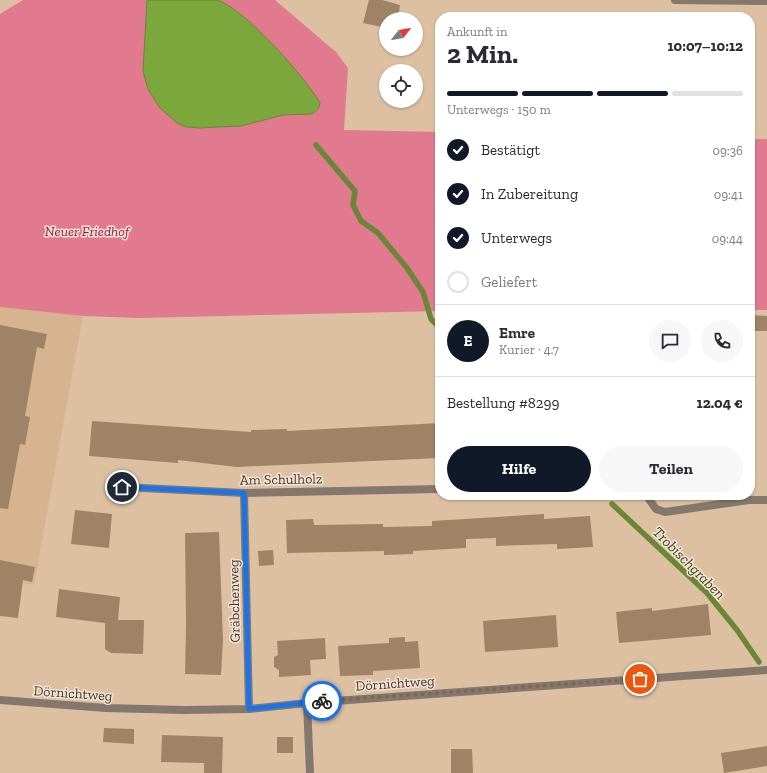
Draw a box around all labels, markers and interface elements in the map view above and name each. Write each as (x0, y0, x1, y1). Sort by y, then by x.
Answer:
north arrow (379, 12, 423, 56)
map controls (379, 12, 423, 108)
text: Ankunft in (447, 24, 507, 39)
text: 10:07–10:12 (668, 37, 743, 55)
text: 2 Min. (447, 38, 518, 70)
button: locate (379, 64, 423, 108)
text: Unterwegs · 150 m (447, 102, 551, 117)
icon: check (447, 139, 469, 161)
text: Bestätigt (481, 141, 540, 159)
text: 09:36 (712, 143, 743, 158)
icon: check (447, 183, 469, 205)
text: In Zubereitung (481, 185, 578, 203)
text: 09:41 (714, 187, 743, 202)
park label: Neuer Friedhof (45, 223, 131, 240)
icon: check (447, 227, 469, 249)
text: Unterwegs (481, 229, 552, 247)
text: 09:44 (712, 231, 743, 246)
text: Geliefert (481, 273, 537, 291)
button: chat (649, 320, 691, 362)
button: phone (701, 320, 743, 362)
text: Emre (499, 324, 535, 342)
text: E (464, 332, 472, 350)
text: Kurier · 4.7 (499, 342, 559, 357)
text: Bestellung #8299 (447, 394, 560, 412)
text: 12.04 € (697, 394, 743, 412)
button: Hilfe (447, 446, 591, 492)
button: Teilen (599, 446, 743, 492)
pin (105, 470, 139, 504)
street label: Am Schulholz (239, 470, 323, 489)
icon: home (111, 476, 133, 498)
water label: Trobischgraben (649, 523, 729, 603)
street label: Gräbchenweg (225, 559, 244, 643)
pin (623, 662, 657, 696)
icon: bag (629, 668, 651, 690)
street label: Dörnichtweg (355, 672, 435, 695)
courier (302, 681, 342, 721)
street label: Dörnichtweg (33, 682, 113, 705)
icon: bike (311, 690, 333, 712)

